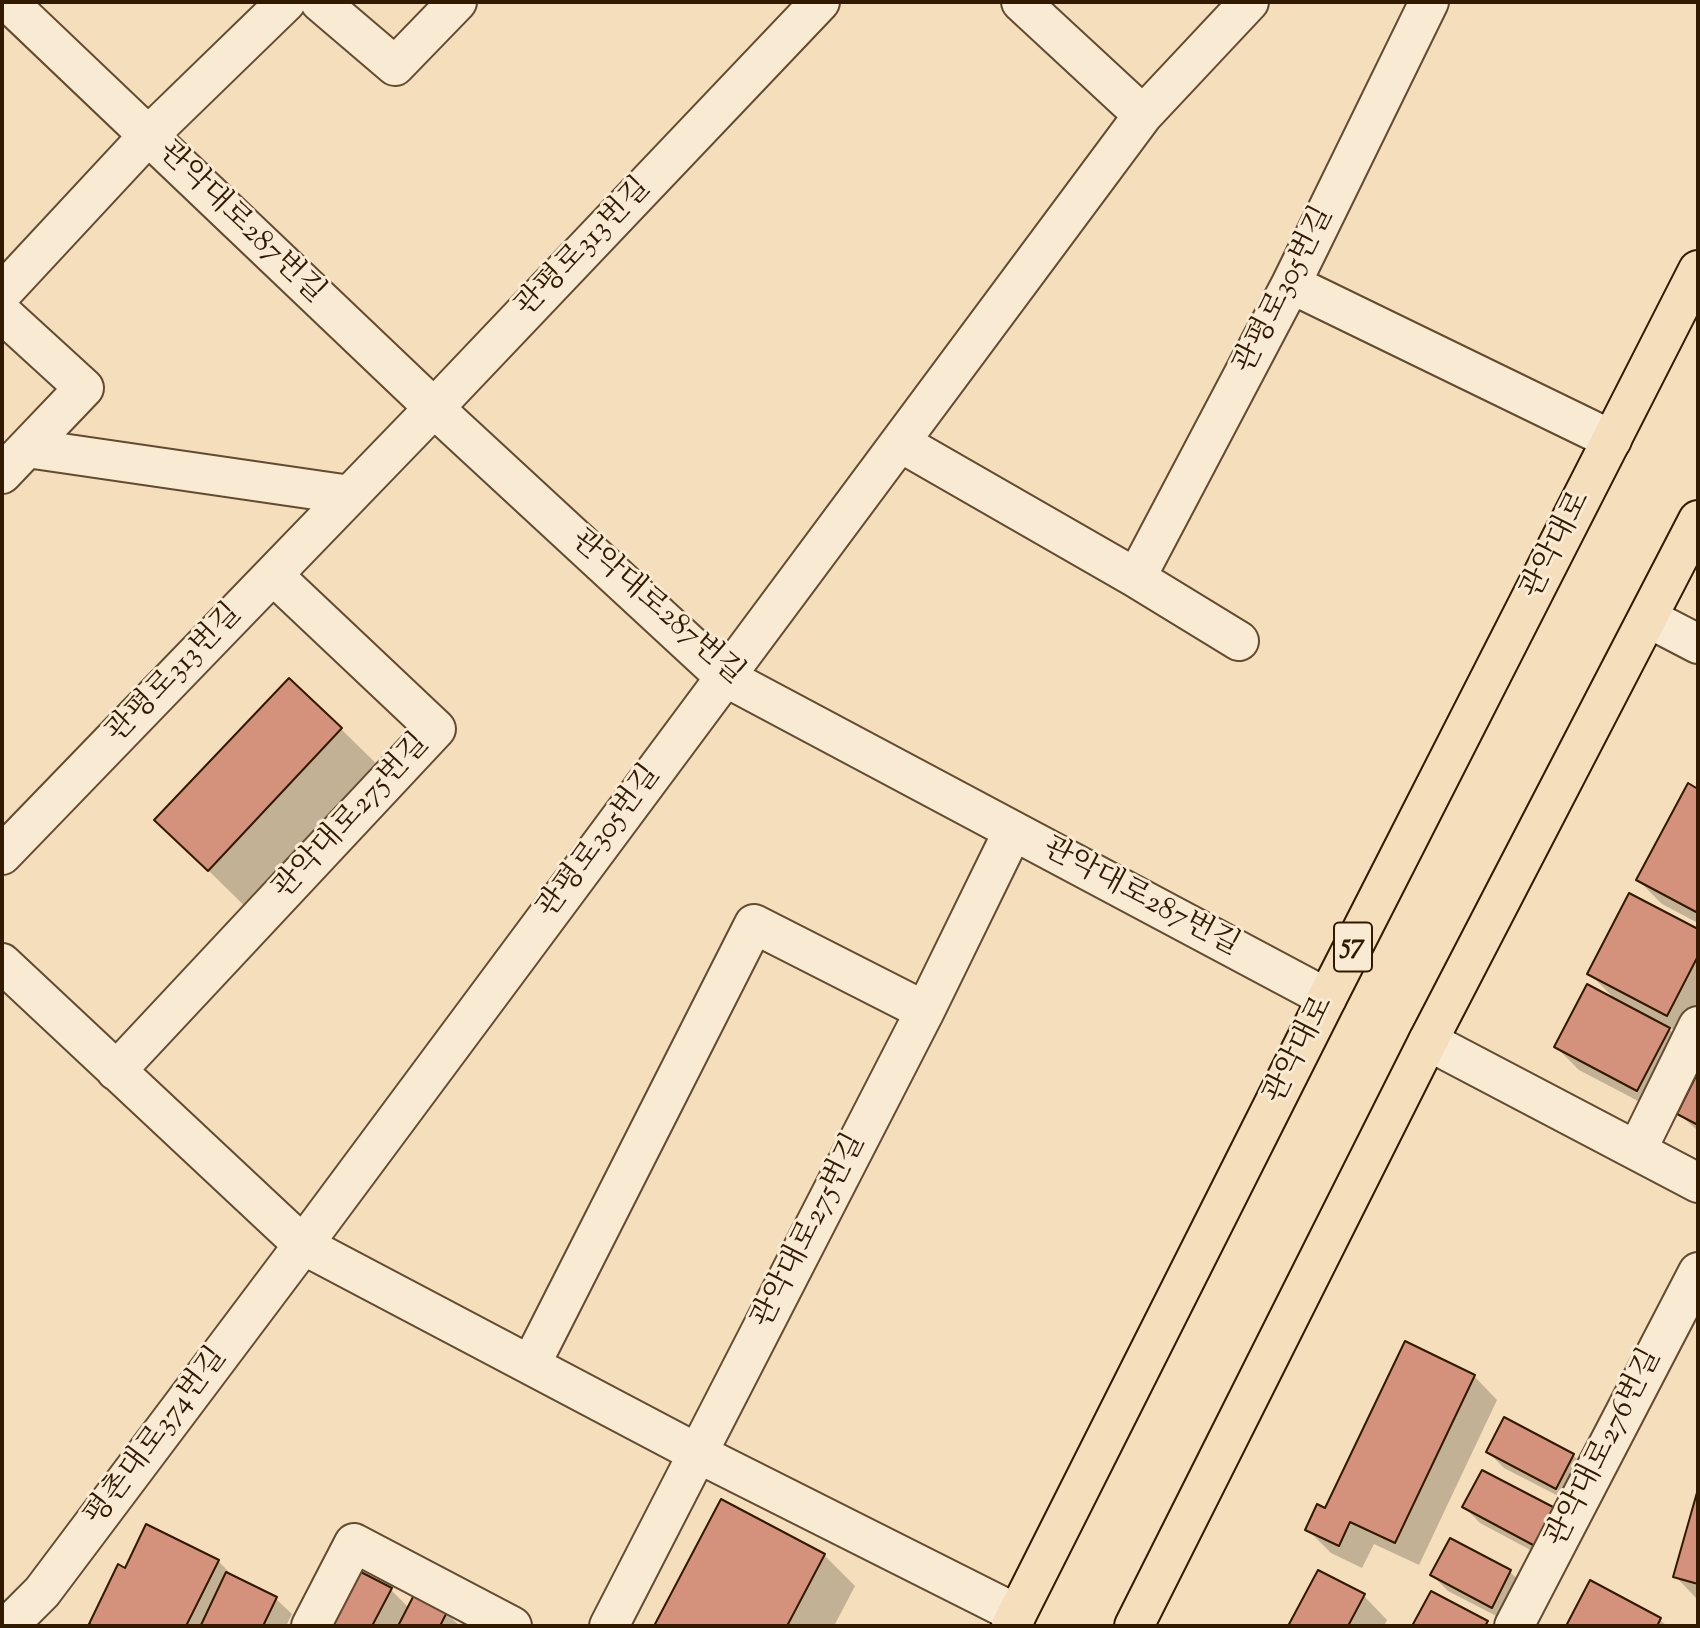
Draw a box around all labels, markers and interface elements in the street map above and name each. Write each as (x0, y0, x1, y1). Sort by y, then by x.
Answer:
street label: 관악대로287번길 (149, 135, 331, 313)
street label: 관평로313번길 (510, 172, 660, 326)
street label: 관평로305번길 (1228, 201, 1344, 381)
street label: 관악대로 (1516, 486, 1600, 606)
street label: 관악대로287번길 (562, 524, 750, 694)
street label: 관평로313번길 (101, 598, 251, 752)
street label: 관악대로275번길 (267, 728, 439, 908)
street label: 관평로305번길 (532, 759, 670, 927)
street label: 관악대로287번길 (1035, 832, 1245, 966)
road number: 57 (1334, 922, 1372, 972)
street label: 관악대로 (1259, 991, 1343, 1111)
street label: 관악대로275번길 (747, 1129, 875, 1335)
street label: 평촌대로374번길 (79, 1342, 237, 1534)
street label: 관악대로276번길 (1541, 1344, 1671, 1554)

